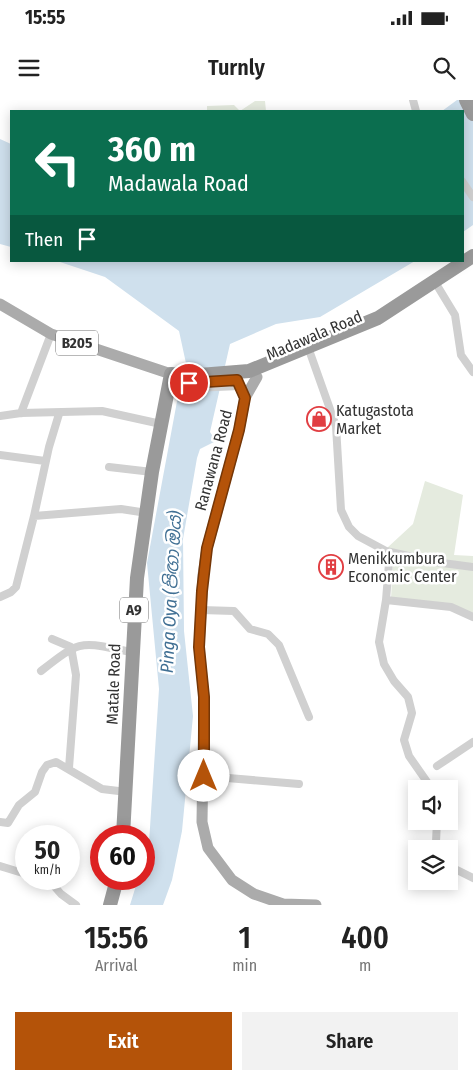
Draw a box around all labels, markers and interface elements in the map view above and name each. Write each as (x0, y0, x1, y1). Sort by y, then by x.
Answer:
text: 15:55 (25, 6, 65, 29)
icon: menu (15, 54, 43, 82)
text: Turnly (208, 54, 265, 81)
icon: search (430, 54, 458, 82)
text: 360 m (108, 128, 196, 170)
icon: left (25, 130, 90, 195)
text: Madawala Road (108, 170, 249, 197)
icon: arrive (73, 225, 101, 253)
text: Then (25, 228, 63, 251)
street label: Madawala Road (263, 307, 365, 364)
road number: B205 (56, 330, 98, 356)
pin (168, 362, 210, 404)
icon: arrive (175, 369, 203, 397)
place label: Katugastota Market (336, 401, 414, 438)
shop icon: Katugastota Market (306, 406, 332, 432)
street label: Ranawana Road (191, 407, 236, 513)
water label: Pinga Oya (පිඟා ඔය) (156, 510, 186, 674)
place label: Menikkumbura Economic Center (348, 549, 457, 586)
building icon: Menikkumbura Economic Center (318, 554, 344, 580)
road number: A9 (120, 598, 148, 622)
street label: Matale Road (103, 643, 124, 725)
position arrow (177, 749, 229, 801)
map controls (408, 780, 458, 890)
button: sound (408, 780, 458, 830)
speed limit sign: 60 (90, 825, 155, 890)
text: 50 (35, 836, 60, 866)
button: layers (408, 840, 458, 890)
text: km/h (34, 863, 61, 877)
text: 15:56 (84, 920, 148, 956)
text: 1 (238, 920, 251, 956)
text: 400 (341, 920, 389, 956)
text: Arrival (95, 956, 137, 975)
text: min (232, 956, 257, 975)
text: m (359, 956, 371, 975)
button: Exit (15, 1012, 232, 1070)
button: Share (242, 1012, 458, 1070)

